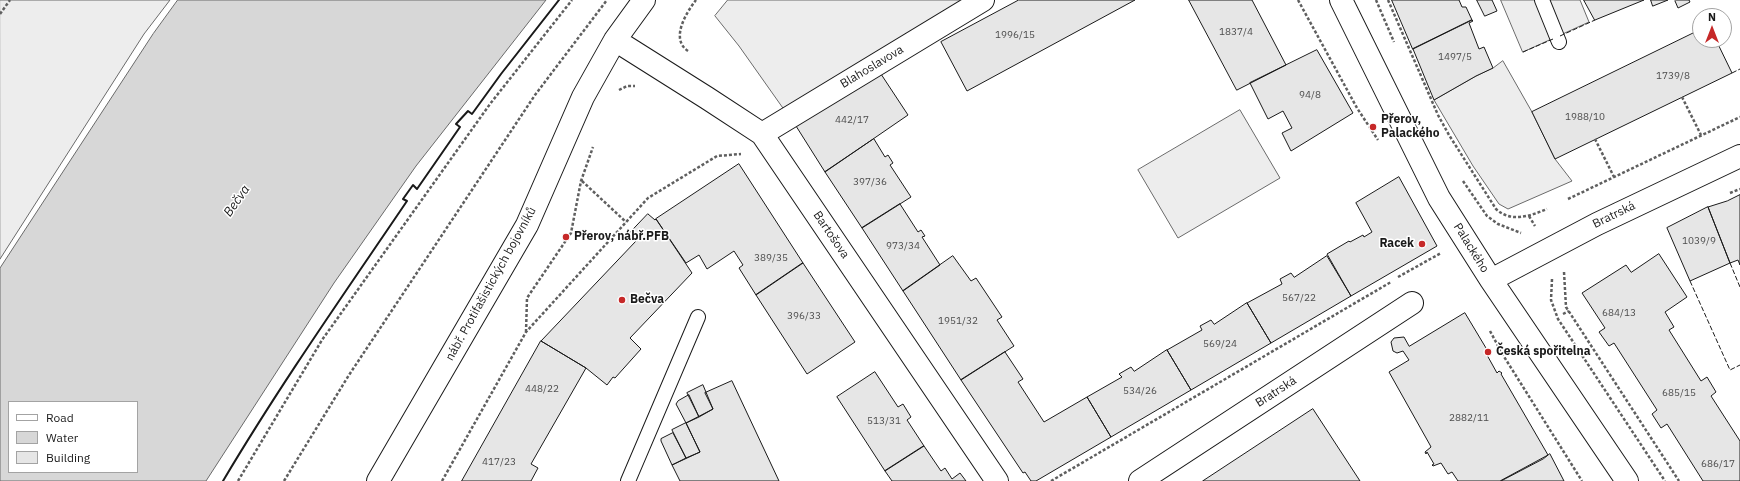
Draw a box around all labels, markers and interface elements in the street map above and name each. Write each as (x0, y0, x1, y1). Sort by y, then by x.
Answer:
north arrow (1692, 8, 1732, 48)
text: N (1708, 10, 1716, 24)
house number: 1837/4 (1219, 26, 1253, 38)
house number: 1996/15 (995, 29, 1035, 41)
street label: Blahoslavova (838, 43, 906, 91)
house number: 1497/5 (1438, 51, 1472, 63)
house number: 1739/8 (1656, 70, 1690, 82)
house number: 94/8 (1299, 89, 1321, 101)
house number: 1988/10 (1565, 111, 1605, 123)
place label: Přerov, Palackého (1381, 113, 1439, 141)
house number: 442/17 (835, 114, 869, 126)
marker: Přerov, Palackého (1368, 122, 1378, 132)
house number: 397/36 (853, 176, 887, 188)
water label: Bečva (221, 182, 253, 220)
street label: Bratrská (1590, 199, 1638, 231)
street label: nábř. Protifašistických bojovníků (443, 205, 539, 363)
street label: Bartošova (810, 208, 852, 262)
street label: Palackého (1450, 221, 1492, 275)
place label: Přerov, nábř.PFB (574, 230, 669, 244)
marker: Přerov, nábř.PFB (561, 232, 571, 242)
house number: 1039/9 (1682, 235, 1716, 247)
place label: Racek (1379, 237, 1414, 251)
marker: Racek (1417, 239, 1427, 249)
house number: 973/34 (886, 240, 920, 252)
house number: 389/35 (754, 252, 788, 264)
house number: 567/22 (1282, 292, 1316, 304)
place label: Bečva (630, 293, 664, 307)
marker: Bečva (617, 295, 627, 305)
house number: 684/13 (1602, 307, 1636, 319)
house number: 396/33 (787, 310, 821, 322)
house number: 1951/32 (938, 315, 978, 327)
house number: 569/24 (1203, 338, 1237, 350)
place label: Česká spořitelna (1496, 345, 1590, 359)
marker: Česká spořitelna (1483, 347, 1493, 357)
street label: Bratrská (1253, 374, 1299, 410)
house number: 448/22 (525, 383, 559, 395)
house number: 534/26 (1123, 385, 1157, 397)
house number: 685/15 (1662, 387, 1696, 399)
legend (8, 401, 138, 473)
text: Road (46, 410, 74, 425)
house number: 2882/11 (1449, 412, 1489, 424)
house number: 513/31 (867, 415, 901, 427)
text: Water (46, 430, 78, 445)
text: Building (46, 450, 90, 465)
house number: 417/23 (482, 456, 516, 468)
house number: 686/17 (1701, 458, 1735, 470)

